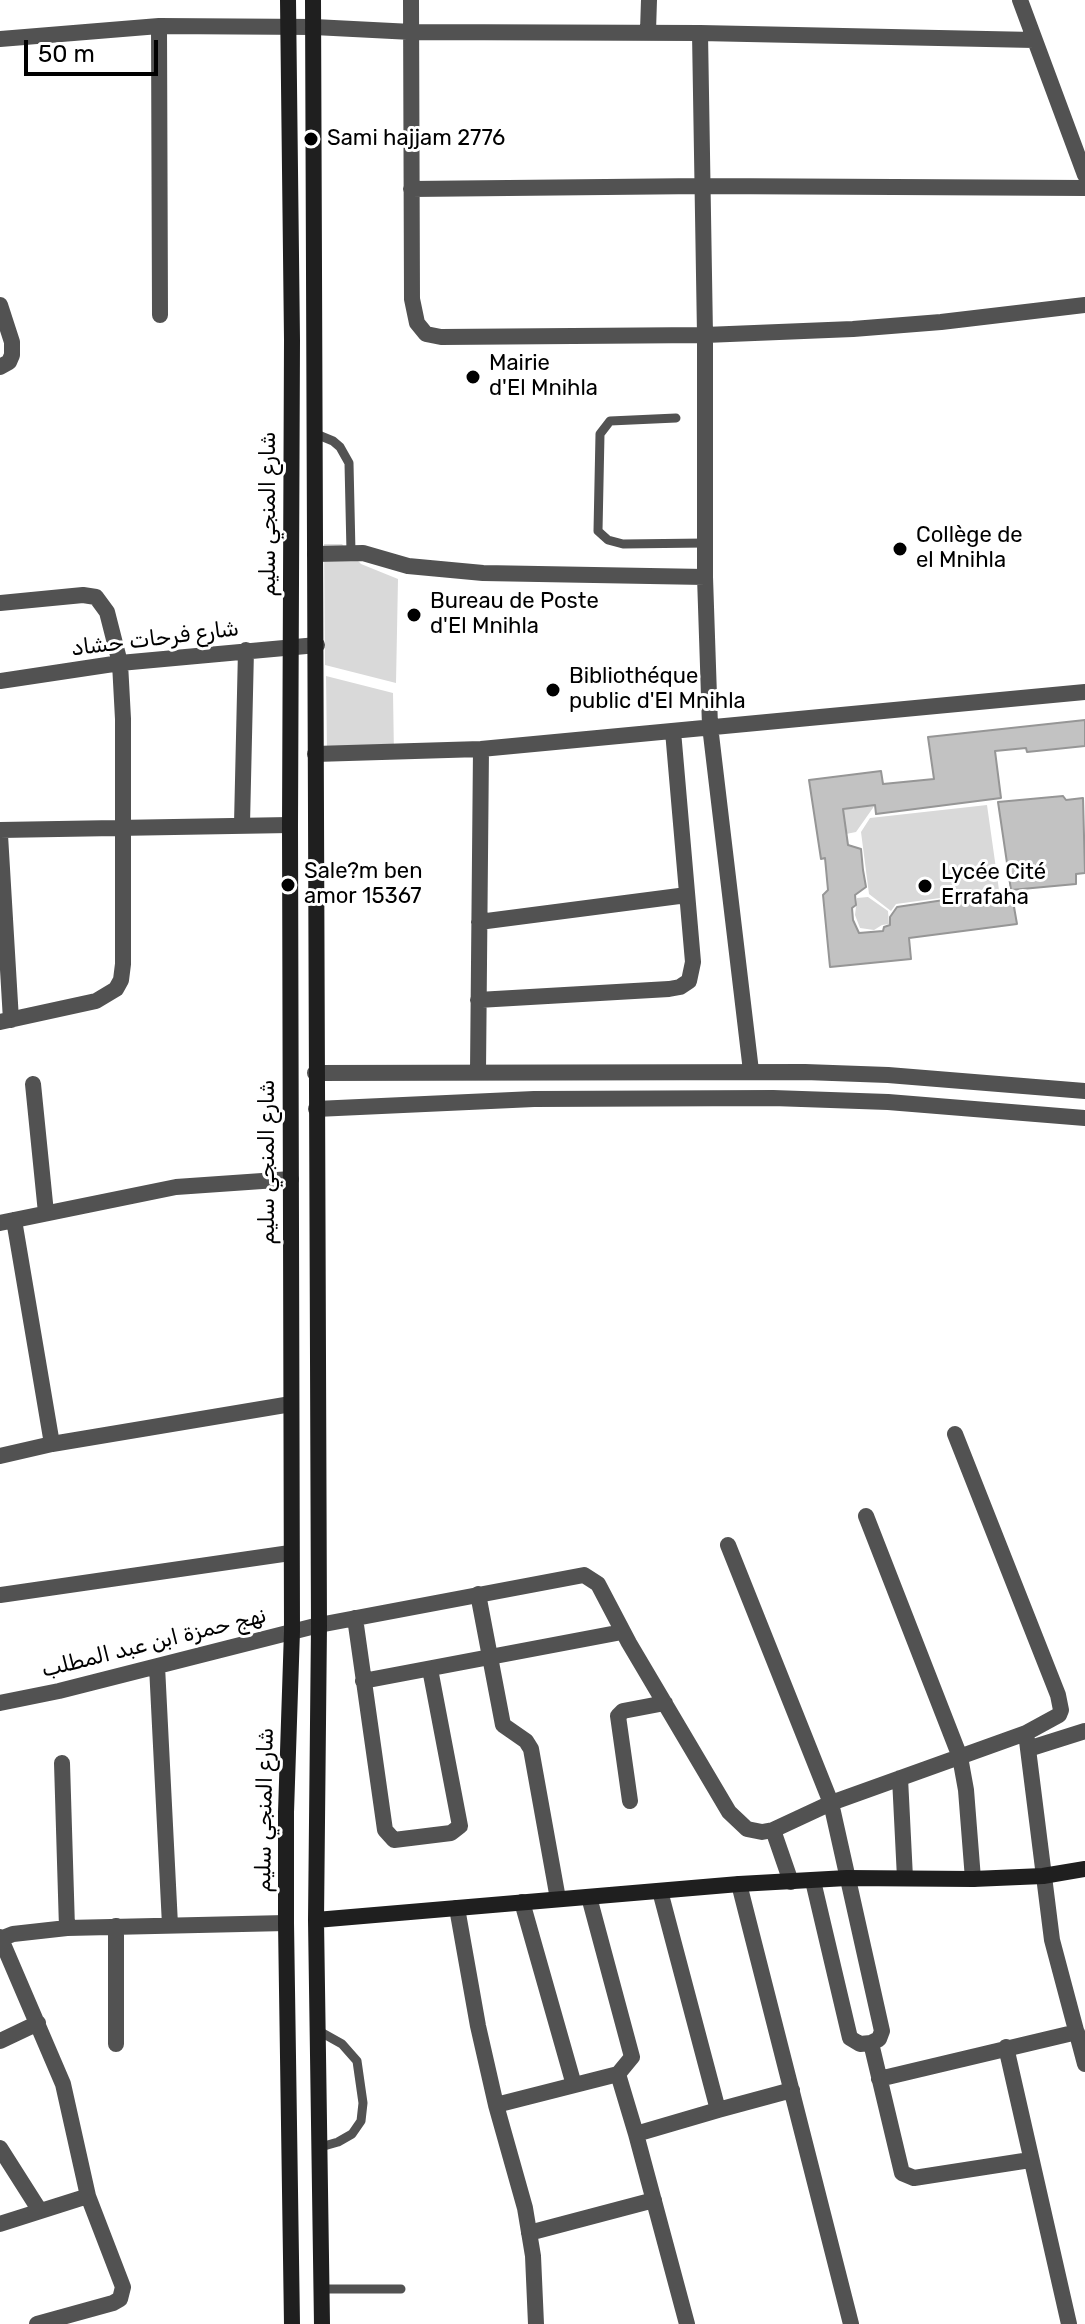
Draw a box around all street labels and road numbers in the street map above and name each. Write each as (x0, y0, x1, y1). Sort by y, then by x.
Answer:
street label: شارع المنجي سليم (256, 432, 282, 596)
street label: شارع فرحات حشاد (69, 616, 241, 662)
street label: شارع المنجي سليم (255, 1080, 281, 1244)
street label: نهج حمزة ابن عبد المطلب (39, 1602, 269, 1684)
street label: شارع المنجي سليم (250, 1727, 280, 1893)

